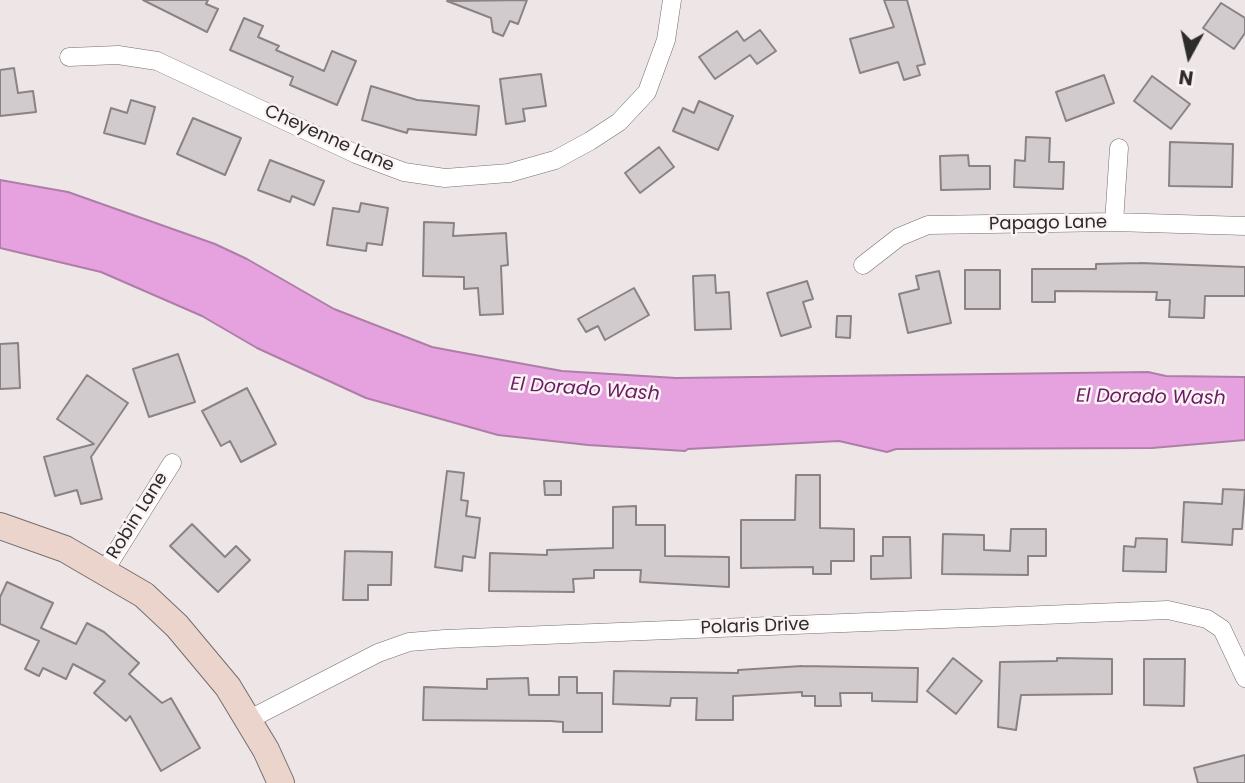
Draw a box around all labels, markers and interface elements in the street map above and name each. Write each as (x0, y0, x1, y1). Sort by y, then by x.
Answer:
north arrow (1154, 21, 1224, 91)
text: N (1177, 63, 1195, 92)
street label: Cheyenne Lane (261, 101, 397, 177)
street label: Papago Lane (989, 212, 1107, 236)
water label: El Dorado Wash (510, 373, 660, 407)
water label: El Dorado Wash (1076, 385, 1226, 411)
street label: Robin Lane (103, 469, 173, 563)
street label: Polaris Drive (700, 614, 810, 640)

